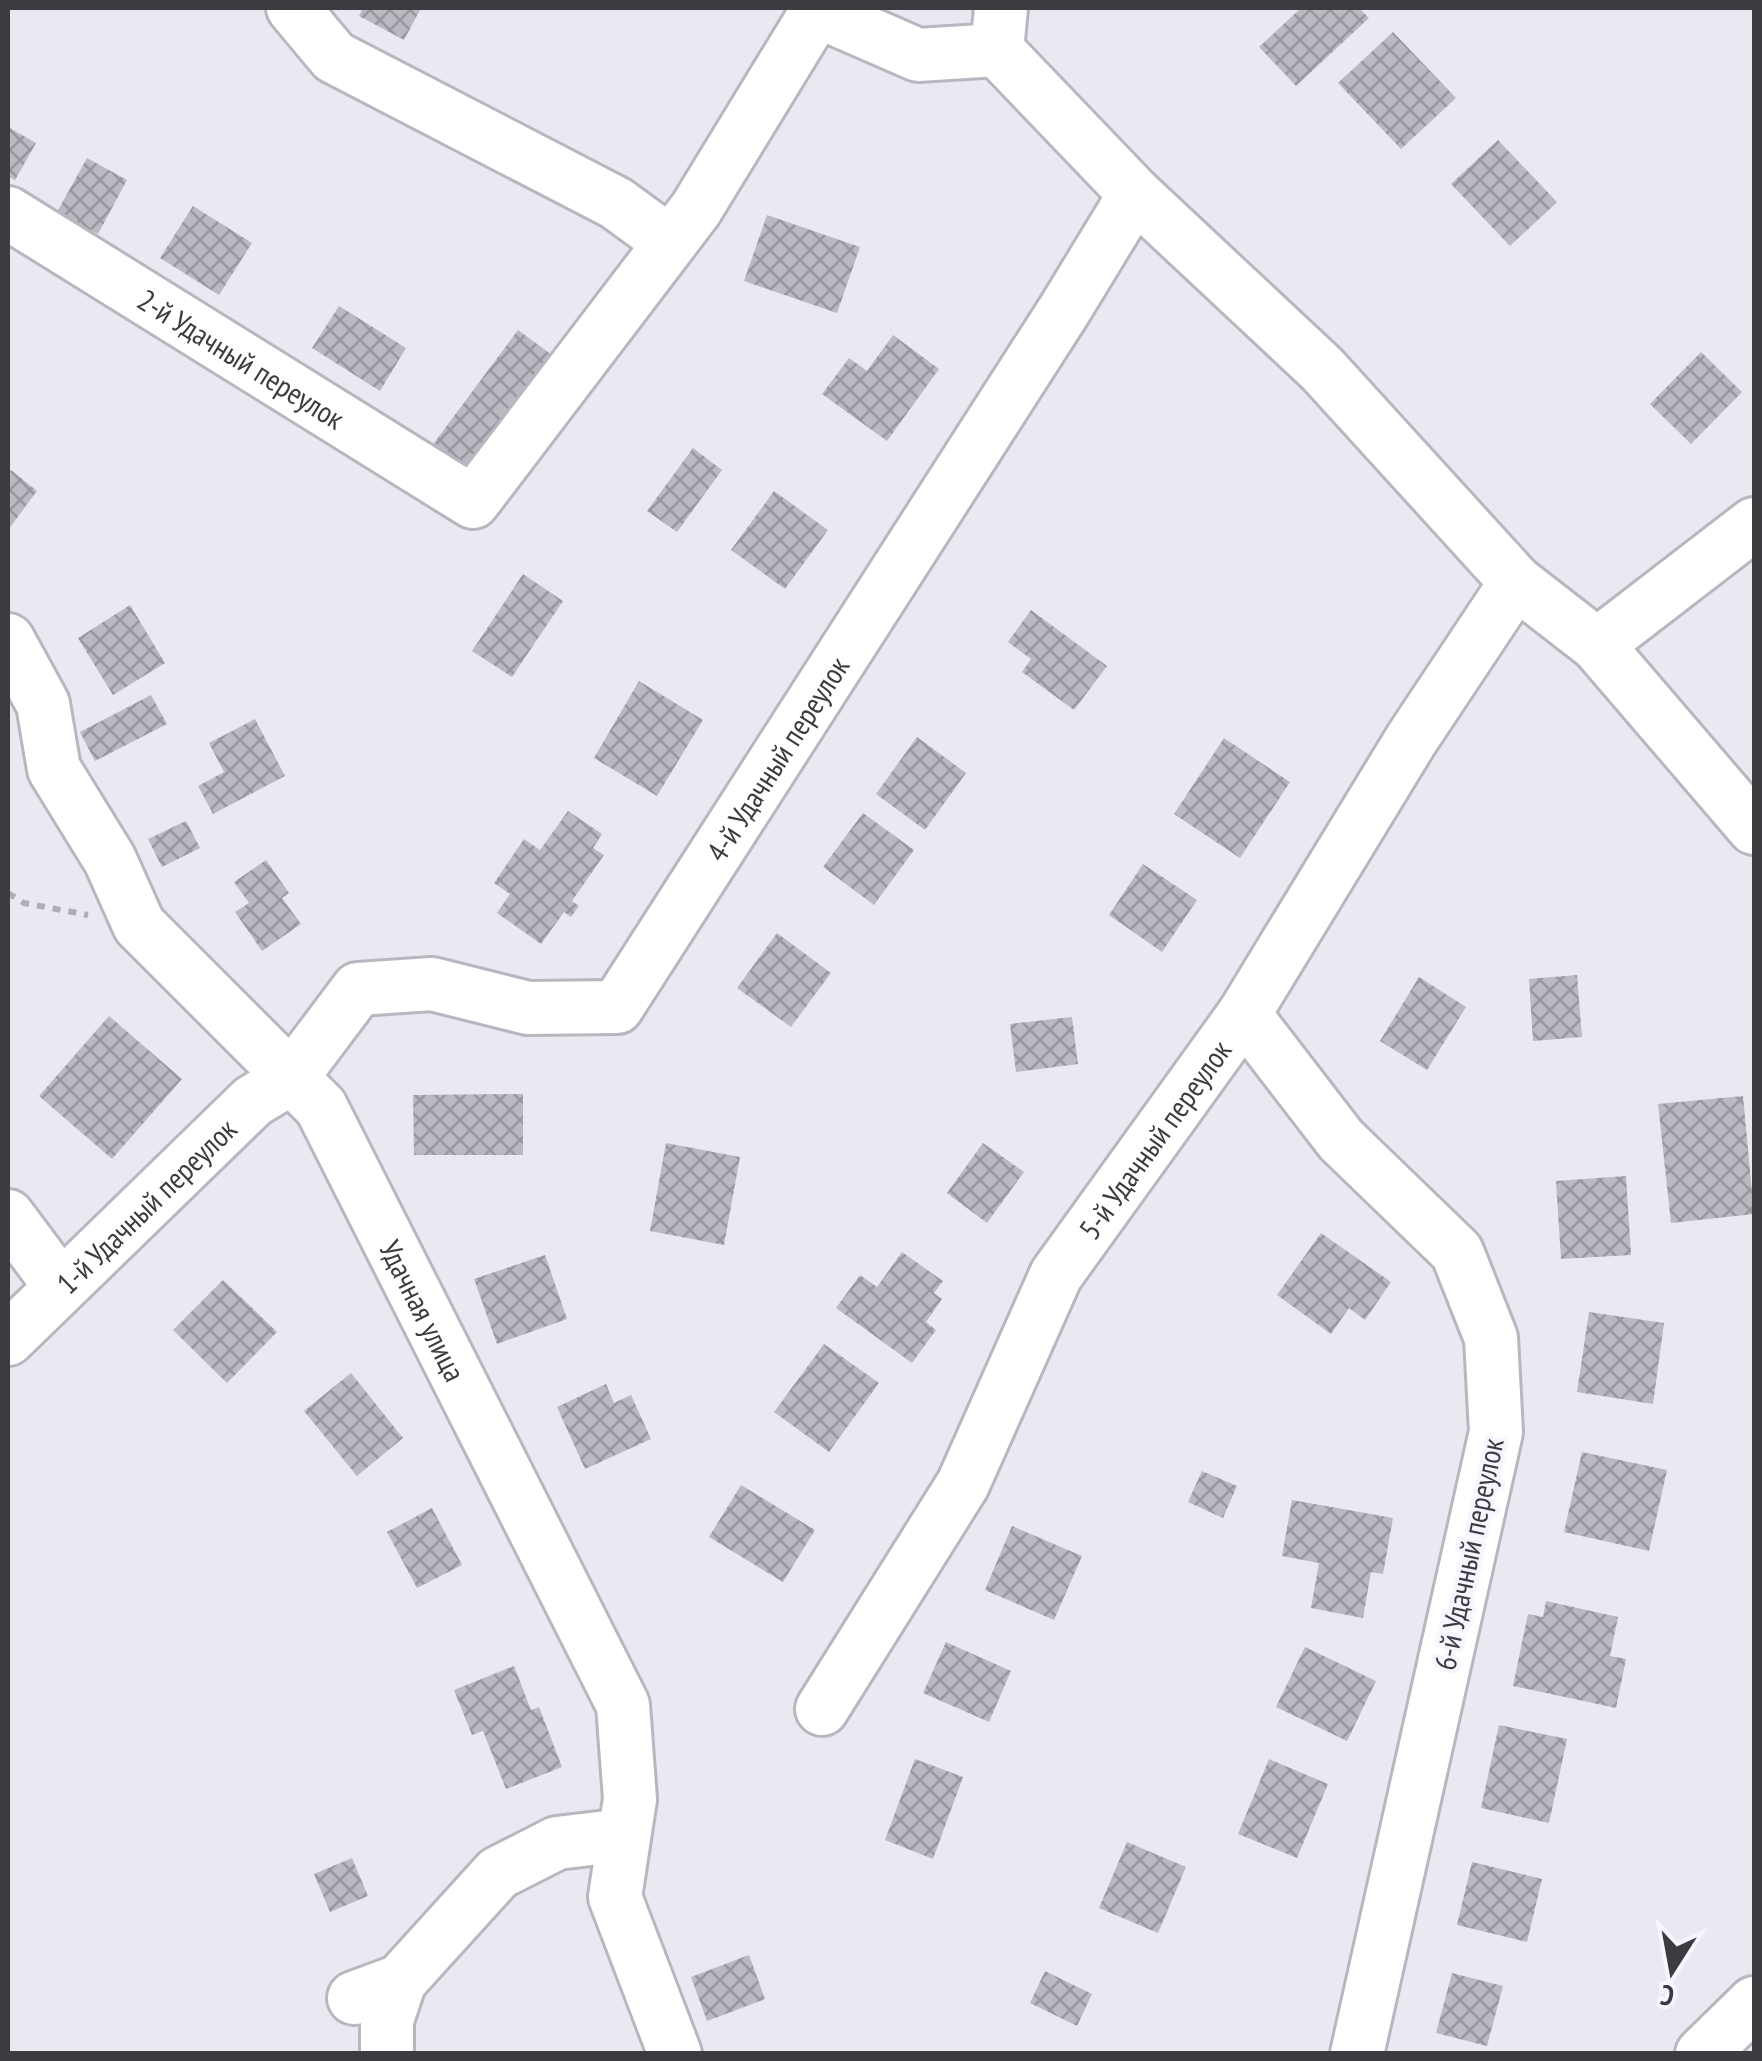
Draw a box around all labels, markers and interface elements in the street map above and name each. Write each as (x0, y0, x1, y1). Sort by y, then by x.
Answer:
street label: 2-й Удачный переулок (131, 279, 352, 437)
street label: 4-й Удачный переулок (696, 648, 857, 868)
street label: 5-й Удачный переулок (1069, 1031, 1239, 1246)
street label: 1-й Удачный переулок (47, 1109, 244, 1301)
street label: Удачная улица (372, 1233, 475, 1387)
street label: 6-й Удачный переулок (1424, 1434, 1512, 1674)
north arrow (1622, 1921, 1722, 2021)
text: С (1657, 1977, 1677, 2015)

